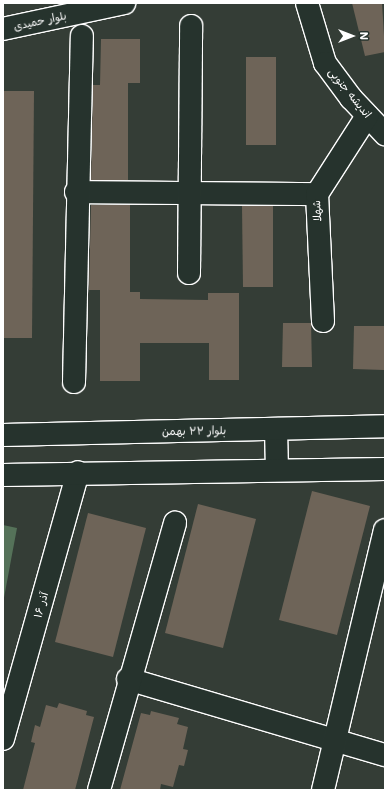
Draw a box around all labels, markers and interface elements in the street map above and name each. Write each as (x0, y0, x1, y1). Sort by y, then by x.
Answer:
street label: بلوار حمیدی (12, 9, 68, 33)
north arrow (332, 16, 372, 56)
text: N (357, 32, 372, 40)
street label: اندیشه جنوبی (326, 65, 374, 121)
street label: شهلا (310, 200, 324, 222)
street label: بلوار ۲۲ بهمن (162, 424, 226, 438)
street label: ۱۶ آذر (31, 590, 51, 620)

